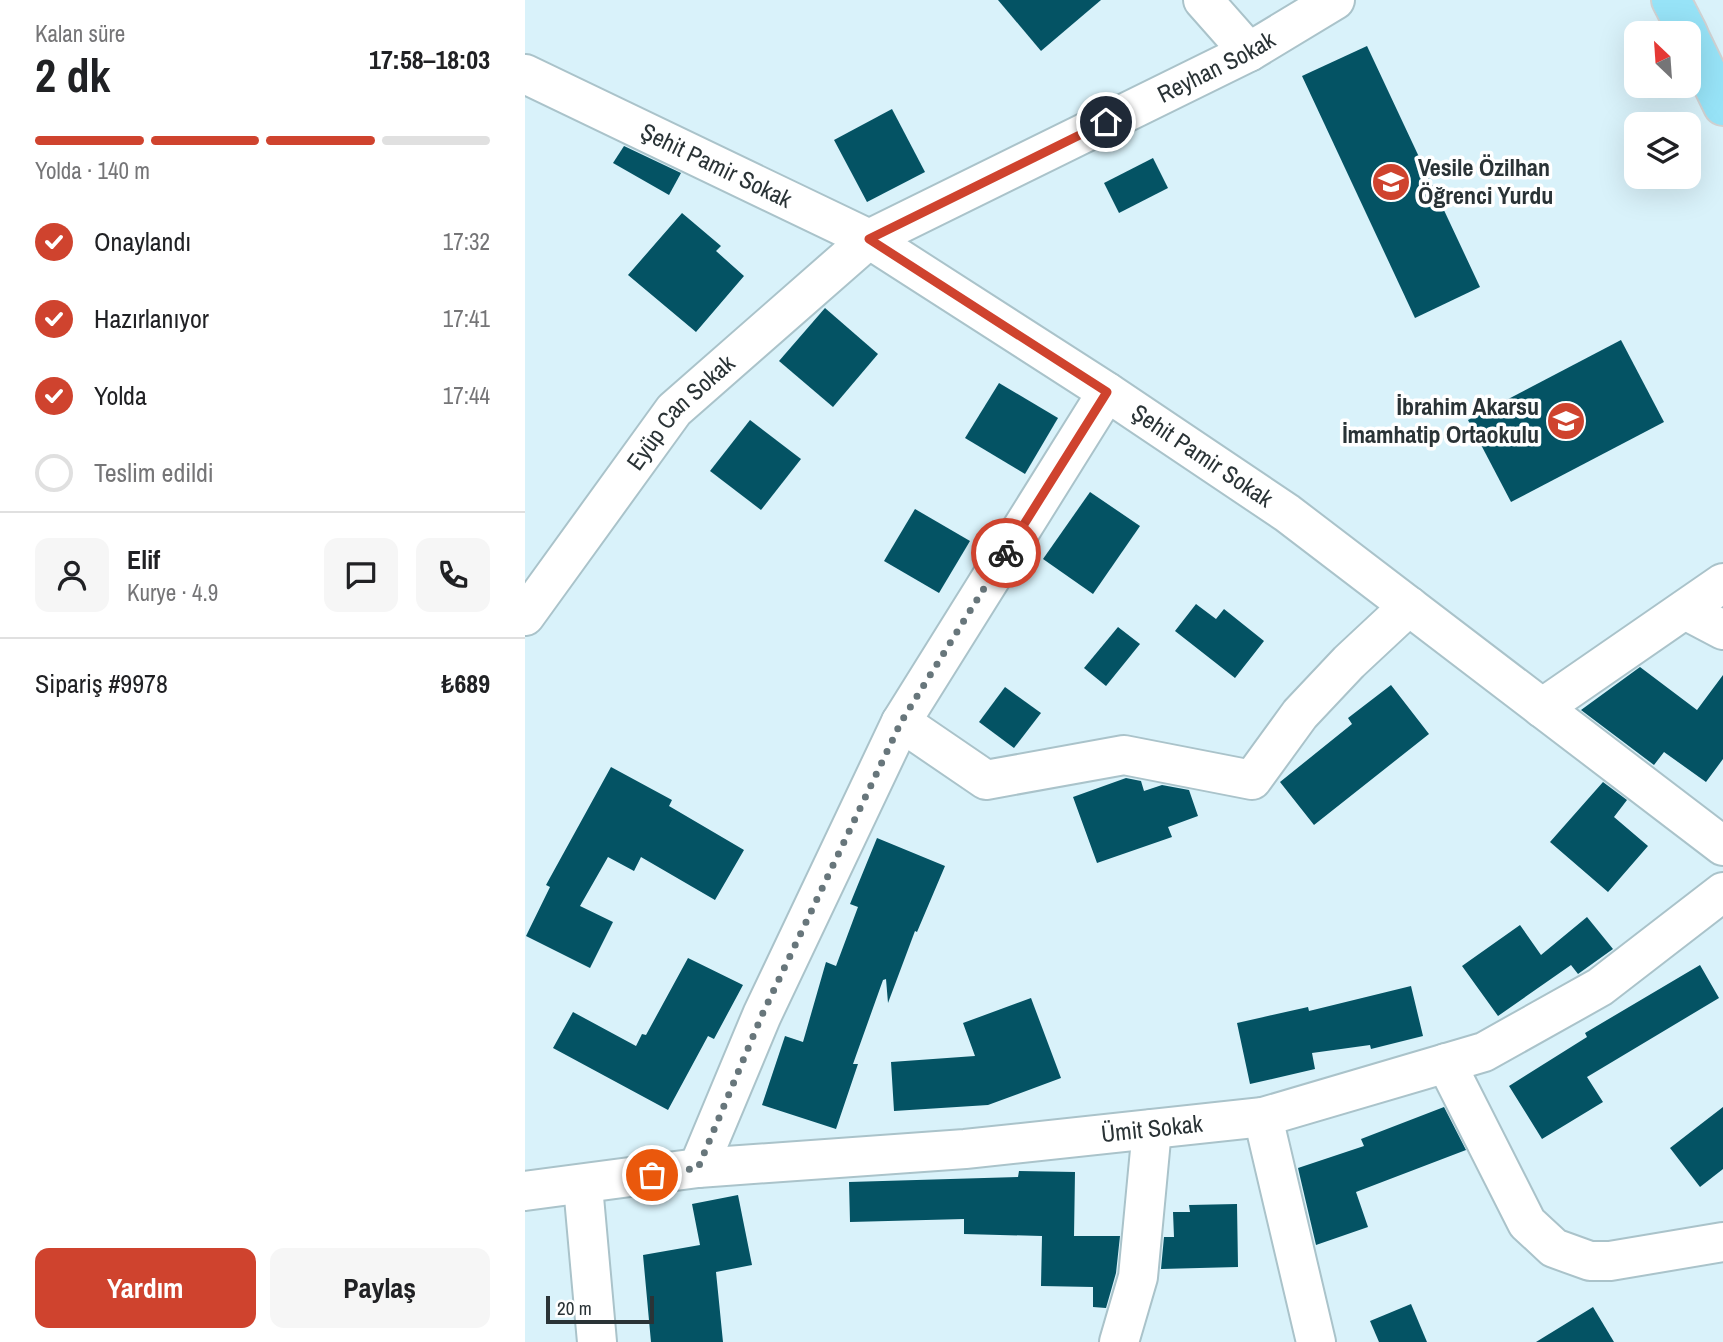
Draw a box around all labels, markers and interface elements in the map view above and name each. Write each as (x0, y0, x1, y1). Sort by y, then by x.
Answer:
text: Kalan süre (35, 18, 125, 49)
north arrow (1624, 21, 1701, 98)
map controls (1624, 21, 1701, 189)
street label: Reyhan Sokak (1152, 23, 1281, 110)
text: 17:58–18:03 (369, 42, 490, 77)
text: 2 dk (35, 44, 111, 106)
pin (1076, 92, 1136, 152)
icon: home (1087, 103, 1125, 141)
button: layers (1624, 112, 1701, 189)
street label: Şehit Pamir Sokak (636, 115, 798, 215)
place label: Vesile Özilhan Öğrenci Yurdu (1418, 151, 1553, 211)
text: Yolda · 140 m (35, 155, 150, 186)
school or university icon: Vesile Özilhan Öğrenci Yurdu (1370, 161, 1412, 203)
icon: check (35, 223, 73, 261)
text: Onaylandı (94, 224, 191, 259)
text: 17:32 (443, 226, 490, 257)
icon: check (35, 300, 73, 338)
text: Hazırlanıyor (94, 301, 209, 336)
text: 17:41 (443, 303, 490, 334)
street label: Eyüp Can Sokak (619, 347, 741, 476)
icon: check (35, 377, 73, 415)
text: Yolda (94, 378, 147, 413)
text: 17:44 (443, 380, 490, 411)
place label: İbrahim Akarsu İmamhatip Ortaokulu (1342, 390, 1539, 450)
street label: Şehit Pamir Sokak (1126, 396, 1280, 514)
school or university icon: İbrahim Akarsu İmamhatip Ortaokulu (1545, 400, 1587, 442)
text: Teslim edildi (94, 455, 214, 490)
courier (971, 518, 1041, 588)
icon: bike (987, 534, 1025, 572)
button: person (35, 538, 109, 612)
button: chat (324, 538, 398, 612)
button: phone (416, 538, 490, 612)
text: Elif (127, 542, 160, 577)
text: Kurye · 4.9 (127, 577, 218, 608)
text: Sipariş #9978 (35, 666, 168, 701)
text: ₺689 (441, 666, 490, 701)
street label: Ümit Sokak (1099, 1107, 1204, 1149)
pin (622, 1145, 682, 1205)
icon: bag (633, 1156, 671, 1194)
button: Yardım (35, 1248, 256, 1328)
button: Paylaş (270, 1248, 490, 1328)
scale bar (546, 1293, 655, 1325)
text: 20 m (557, 1295, 592, 1321)

